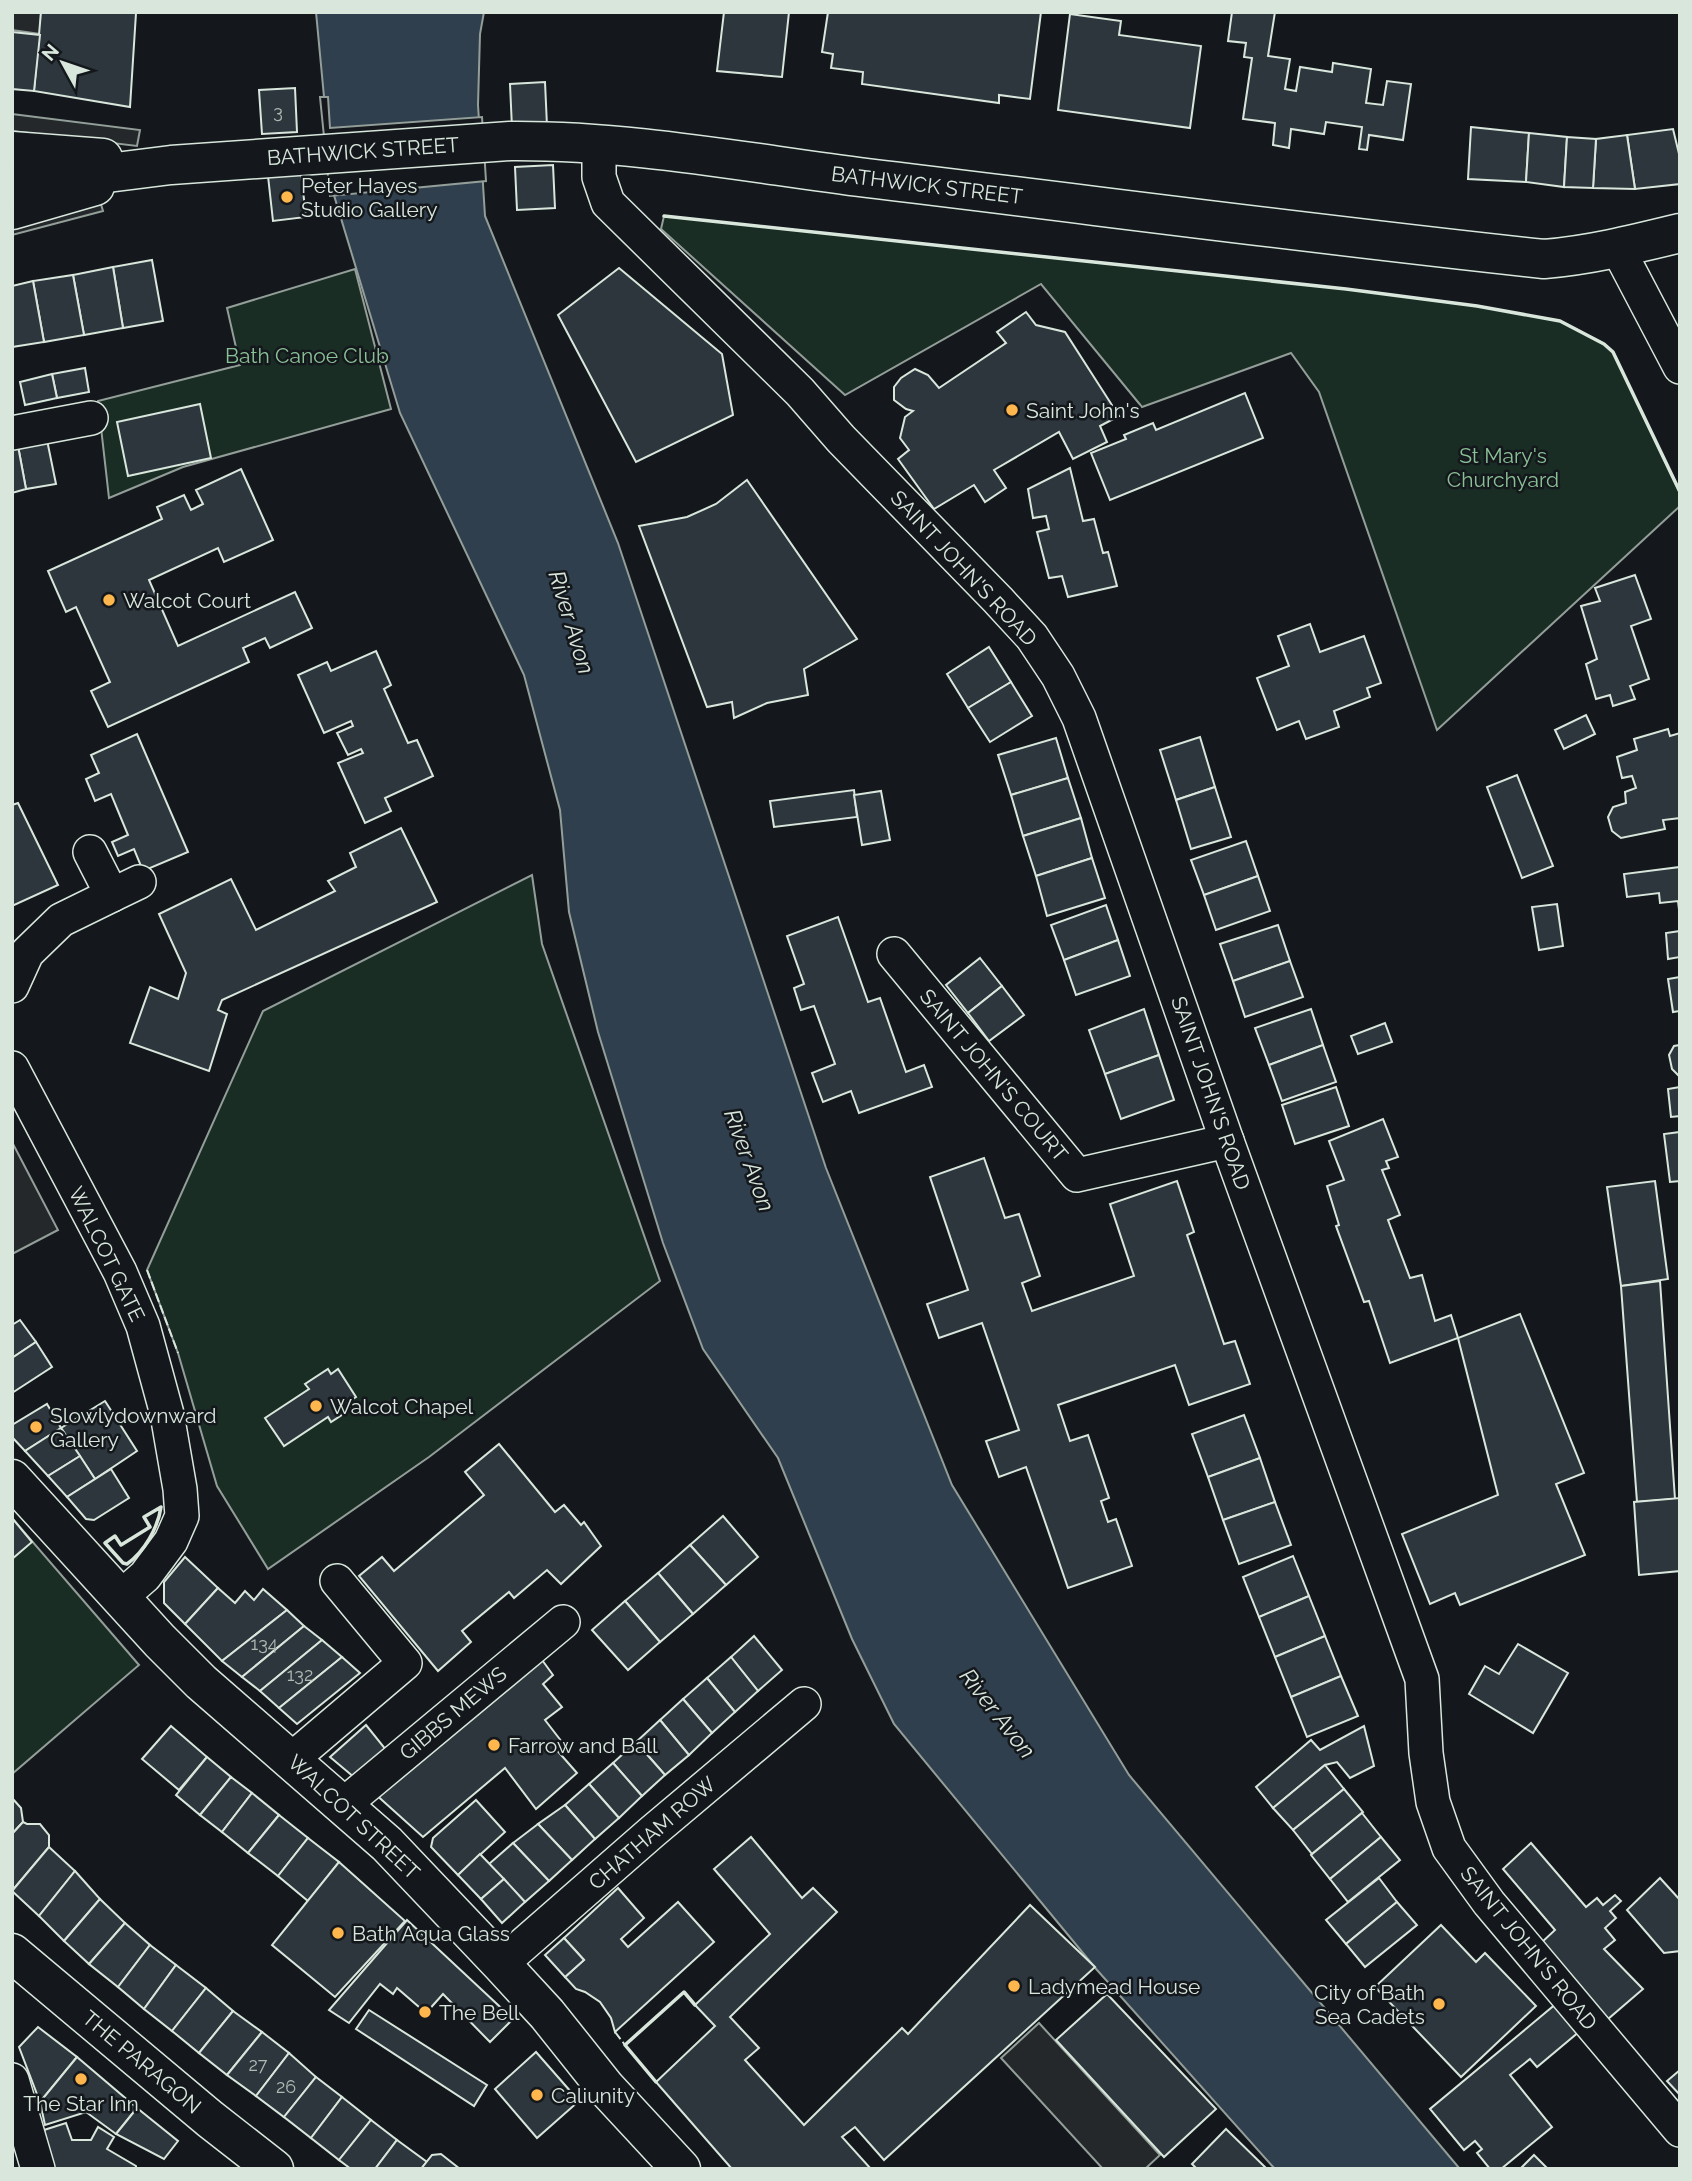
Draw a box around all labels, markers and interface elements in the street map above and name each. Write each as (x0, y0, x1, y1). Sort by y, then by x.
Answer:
north arrow (28, 28, 98, 98)
text: N (37, 39, 63, 65)
house number: 3 (273, 101, 283, 122)
street label: BATHWICK STREET (266, 132, 460, 170)
street label: BATHWICK STREET (830, 161, 1024, 209)
place label: Peter Hayes Studio Gallery (301, 173, 438, 222)
marker: Peter Hayes Studio Gallery (279, 189, 295, 205)
park label: Bath Canoe Club (225, 343, 389, 368)
place label: Saint John's (1026, 398, 1140, 423)
marker: Saint John's (1004, 402, 1020, 418)
park label: St Mary's Churchyard (1447, 443, 1559, 492)
street label: SAINT JOHN'S ROAD (886, 485, 1042, 651)
water label: River Avon (544, 567, 600, 677)
place label: Walcot Court (123, 588, 251, 613)
marker: Walcot Court (101, 592, 117, 608)
street label: SAINT JOHN'S COURT (915, 984, 1073, 1166)
street label: SAINT JOHN'S ROAD (1166, 993, 1256, 1193)
water label: River Avon (719, 1105, 781, 1215)
street label: WALCOT GATE (64, 1182, 150, 1326)
place label: Walcot Chapel (330, 1394, 474, 1419)
marker: Walcot Chapel (308, 1398, 324, 1414)
place label: Slowlydownward Gallery (50, 1403, 217, 1452)
marker: Slowlydownward Gallery (28, 1419, 44, 1435)
house number: 134 (250, 1633, 278, 1654)
street label: GIBBS MEWS (394, 1661, 512, 1765)
water label: River Avon (955, 1663, 1041, 1763)
house number: 132 (287, 1664, 313, 1685)
place label: Farrow and Ball (508, 1733, 658, 1758)
marker: Farrow and Ball (486, 1737, 502, 1753)
street label: WALCOT STREET (283, 1749, 425, 1885)
street label: CHATHAM ROW (583, 1771, 721, 1895)
street label: SAINT JOHN'S ROAD (1455, 1861, 1603, 2035)
place label: Bath Aqua Glass (352, 1921, 510, 1946)
marker: Bath Aqua Glass (330, 1925, 346, 1941)
place label: Ladymead House (1028, 1974, 1200, 1999)
marker: Ladymead House (1006, 1978, 1022, 1994)
place label: City of Bath Sea Cadets (1314, 1980, 1425, 2029)
marker: City of Bath Sea Cadets (1431, 1996, 1447, 2012)
place label: The Bell (439, 2000, 520, 2025)
marker: The Bell (417, 2004, 433, 2020)
street label: THE PARAGON (78, 2005, 206, 2119)
house number: 27 (248, 2054, 268, 2075)
marker: The Star Inn (73, 2071, 89, 2087)
house number: 26 (276, 2076, 296, 2097)
place label: Caliunity (551, 2083, 635, 2108)
marker: Caliunity (529, 2087, 545, 2103)
place label: The Star Inn (23, 2091, 139, 2116)

